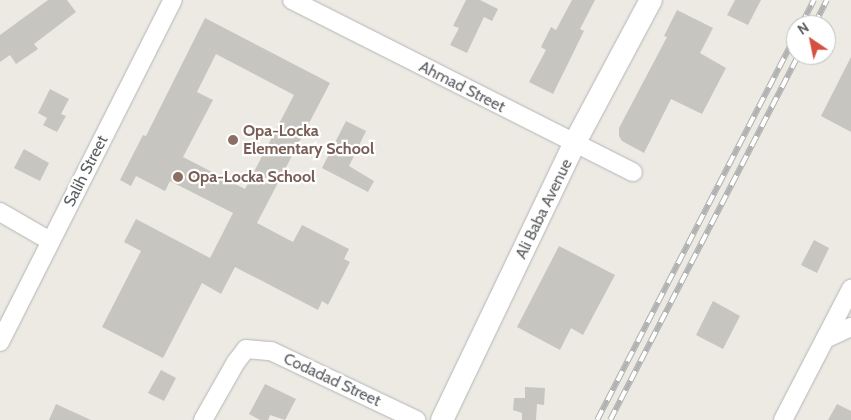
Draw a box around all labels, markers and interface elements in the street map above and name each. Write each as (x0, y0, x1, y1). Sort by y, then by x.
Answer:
north arrow (786, 15, 836, 65)
text: N (794, 18, 812, 39)
street label: Ahmad Street (416, 57, 508, 117)
place label: Opa-Locka Elementary School (243, 121, 374, 159)
street label: Salih Street (60, 132, 112, 210)
marker: Opa-Locka Elementary School (227, 134, 239, 146)
street label: Ali Baba Avenue (512, 156, 576, 262)
place label: Opa-Locka School (188, 167, 315, 187)
marker: Opa-Locka School (172, 171, 184, 183)
street label: Codadad Street (280, 349, 384, 411)

